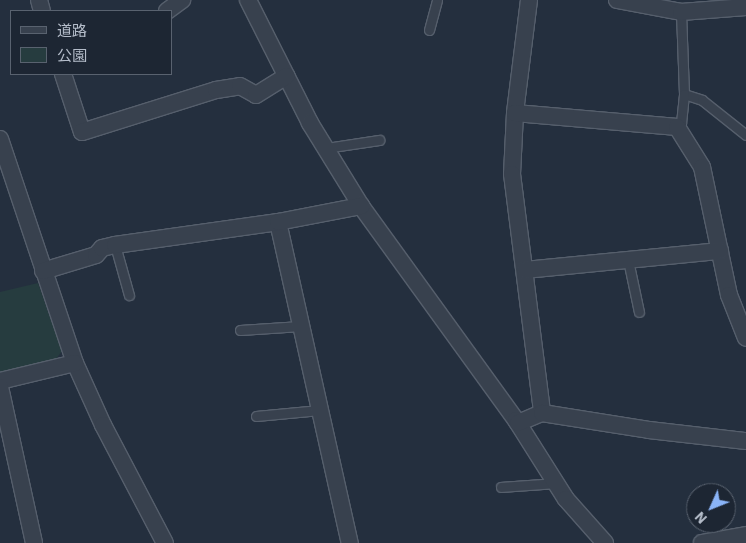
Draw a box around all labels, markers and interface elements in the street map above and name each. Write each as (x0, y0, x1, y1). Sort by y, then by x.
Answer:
legend (10, 10, 172, 75)
text: 道路 (57, 21, 87, 40)
text: 公園 (57, 46, 87, 65)
north arrow (686, 483, 736, 533)
text: N (691, 508, 711, 528)

